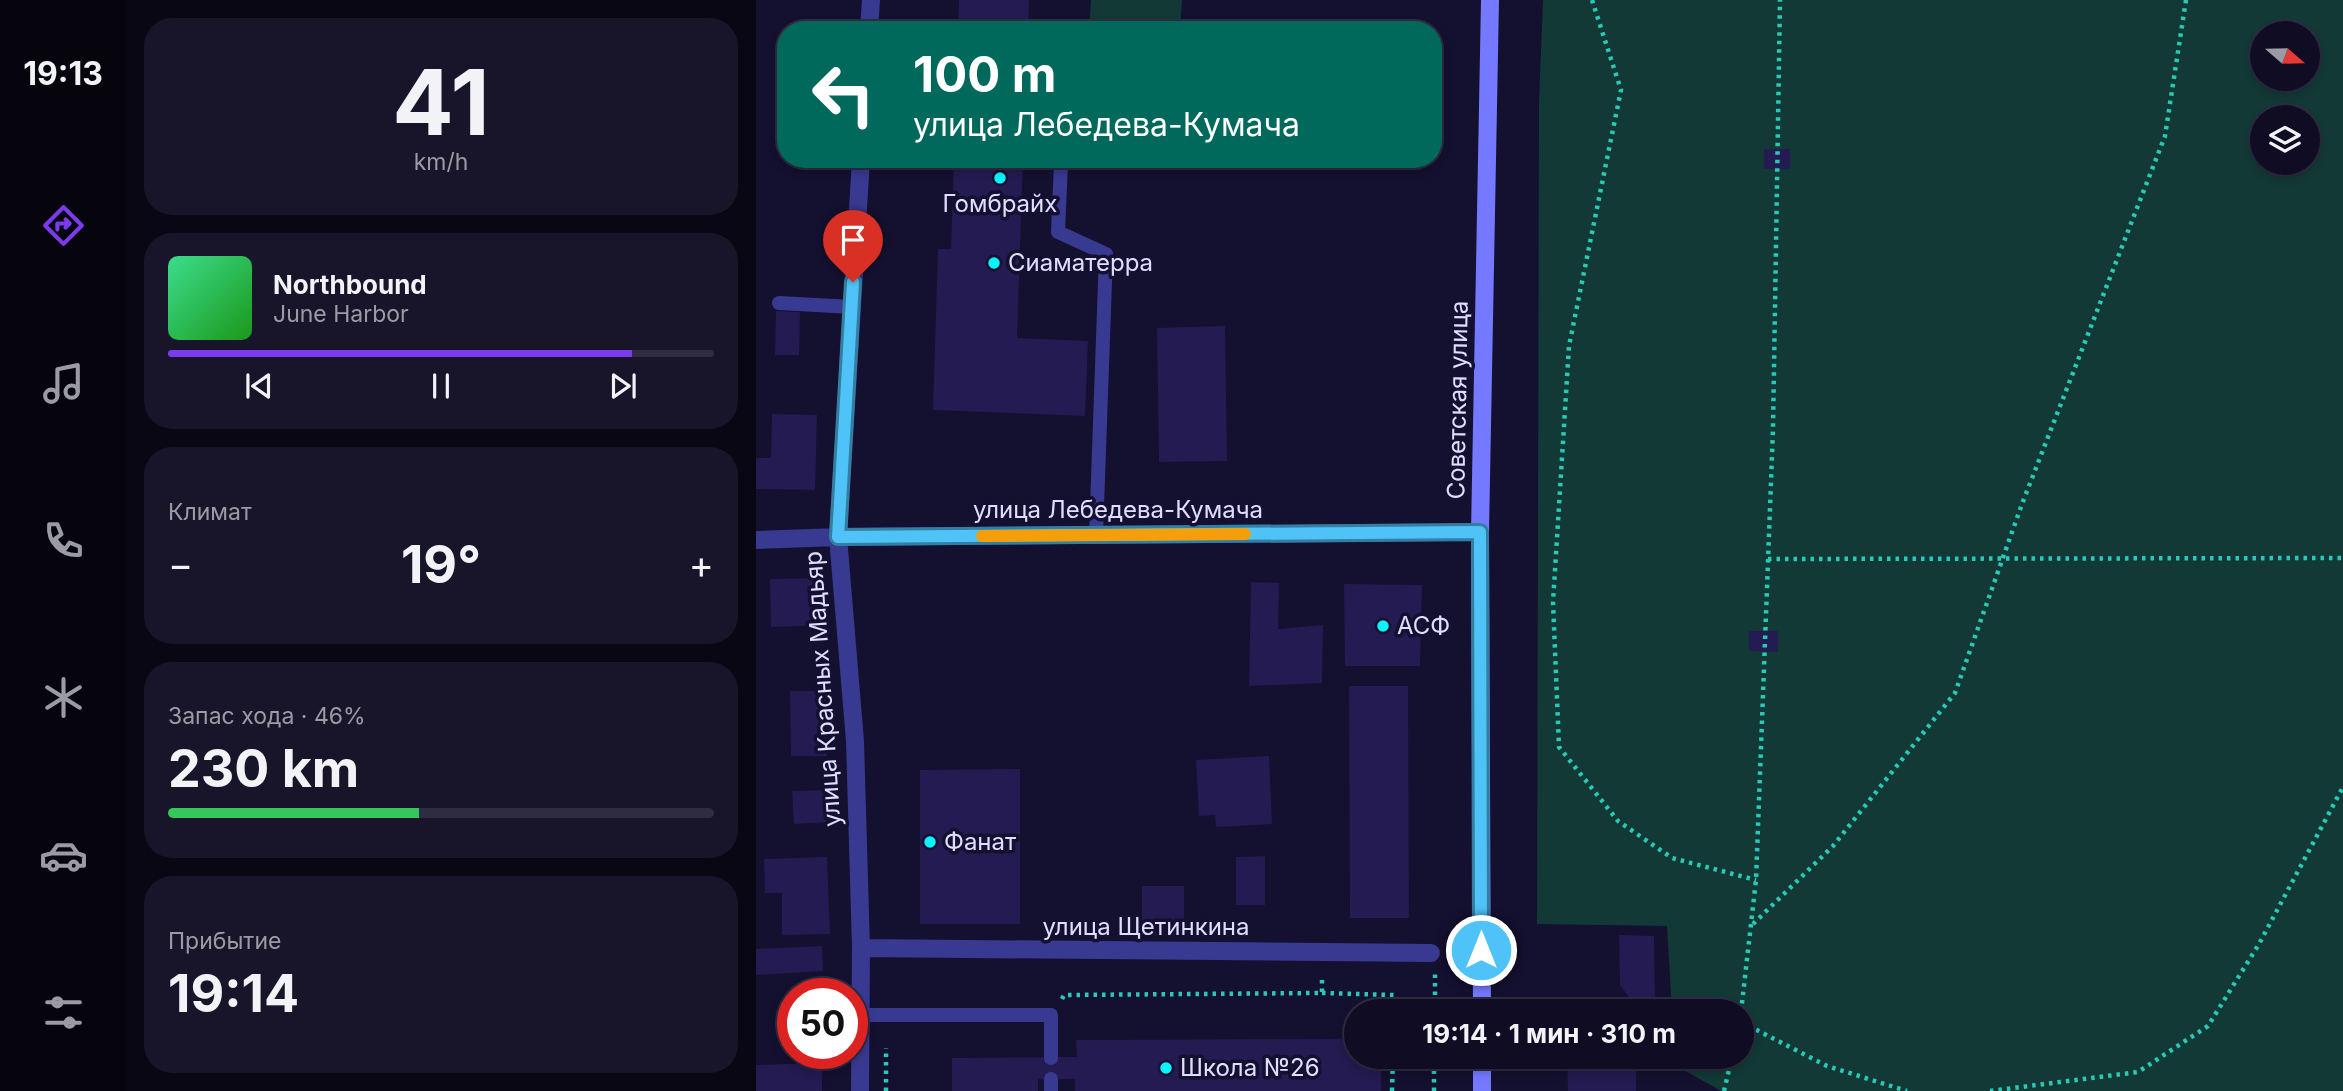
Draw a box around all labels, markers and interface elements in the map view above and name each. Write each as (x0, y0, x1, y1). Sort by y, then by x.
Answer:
north arrow (2250, 21, 2320, 91)
map controls (2250, 21, 2320, 175)
text: 100 m (913, 45, 1057, 104)
text: 41 (392, 47, 490, 157)
icon: left (798, 49, 889, 140)
text: 19:13 (23, 54, 103, 93)
text: улица Лебедева-Кумача (913, 105, 1300, 144)
button: layers (2250, 105, 2320, 175)
text: km/h (414, 148, 468, 176)
marker: Гомбрайх (992, 170, 1008, 186)
place label: Гомбрайх (943, 189, 1057, 218)
icon: directions (39, 201, 88, 250)
pin (823, 210, 883, 282)
icon: arrive (834, 221, 872, 259)
place label: Сиаматерра (1008, 248, 1153, 277)
marker: Сиаматерра (986, 255, 1002, 271)
text: Northbound (273, 269, 427, 300)
text: June Harbor (273, 300, 409, 328)
street label: Советская улица (1441, 300, 1474, 500)
icon: music (39, 359, 88, 408)
icon: previous (240, 367, 278, 405)
icon: pause (422, 367, 460, 405)
icon: next (604, 367, 642, 405)
street label: улица Лебедева-Кумача (973, 495, 1263, 524)
text: Климат (168, 498, 252, 526)
icon: phone (39, 516, 88, 565)
text: 19° (401, 533, 481, 596)
text: − (168, 541, 193, 587)
text: + (689, 541, 714, 587)
street label: улица Красных Мадьяр (798, 550, 847, 828)
place label: АСФ (1397, 611, 1450, 640)
marker: АСФ (1375, 618, 1391, 634)
icon: climate (39, 673, 88, 722)
text: Запас хода · 46% (168, 702, 366, 730)
text: 230 km (168, 737, 359, 800)
place label: Фанат (944, 827, 1016, 856)
icon: car (39, 831, 88, 880)
marker: Фанат (922, 834, 938, 850)
street label: улица Щетинкина (1042, 912, 1250, 941)
position arrow (1444, 913, 1518, 987)
text: Прибытие (168, 927, 281, 955)
text: 19:14 (168, 962, 299, 1025)
speed limit sign: 50 (777, 978, 868, 1069)
icon: filters (39, 988, 88, 1037)
text: 19:14 · 1 мин · 310 m (1422, 1018, 1676, 1049)
place label: Школа №26 (1180, 1053, 1320, 1082)
marker: Школа №26 (1158, 1060, 1174, 1076)

